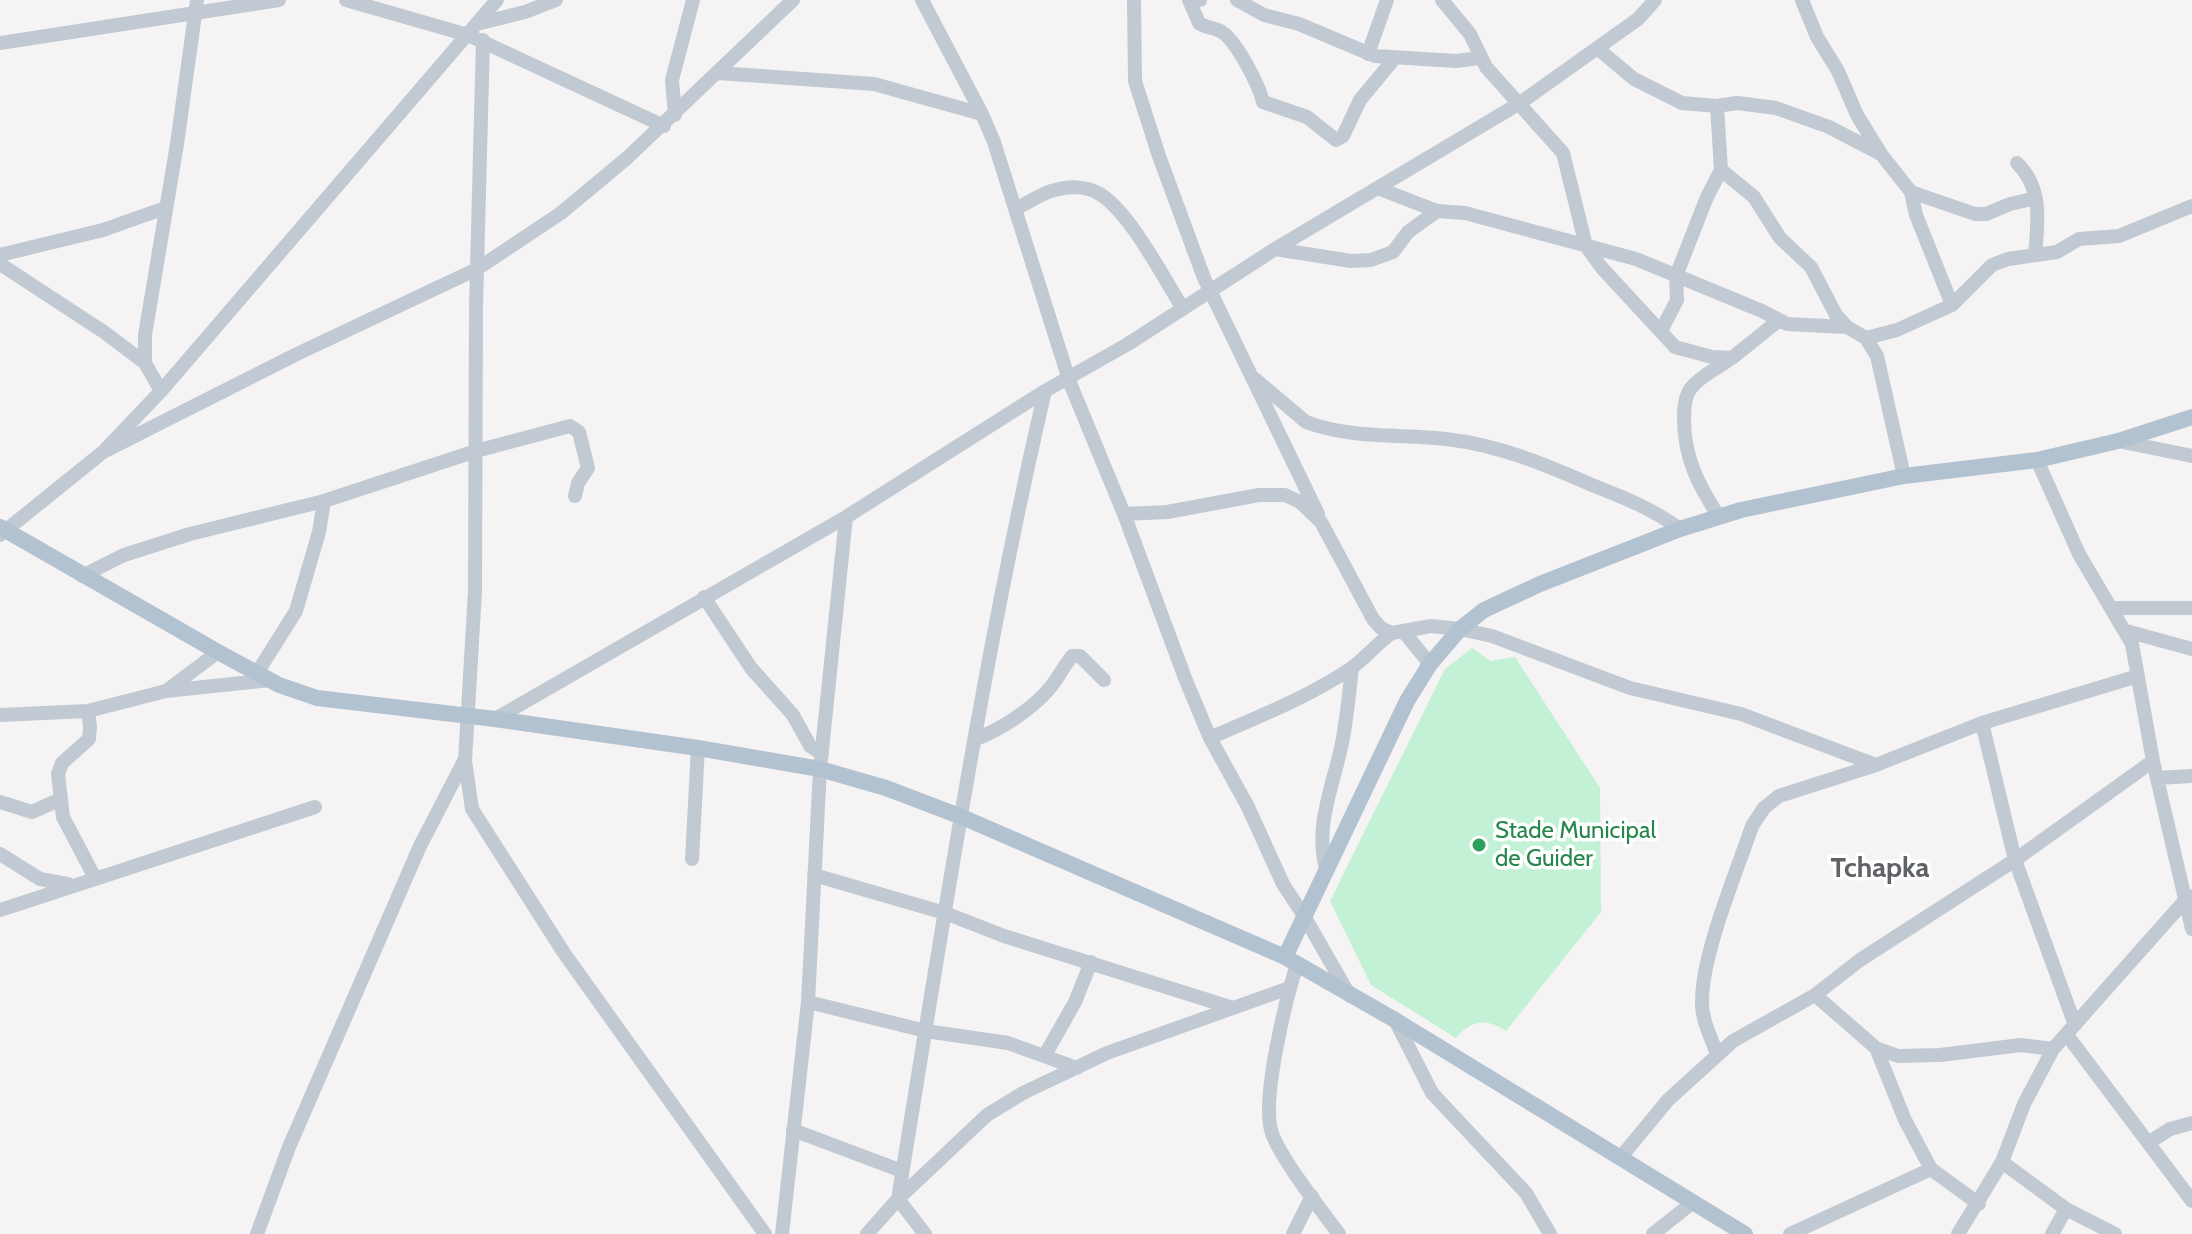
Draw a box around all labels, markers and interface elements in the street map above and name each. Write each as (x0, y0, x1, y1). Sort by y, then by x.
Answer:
place label: Stade Municipal de Guider (1495, 817, 1656, 873)
marker: Stade Municipal de Guider (1470, 836, 1488, 854)
district label: Tchapka (1831, 852, 1929, 886)

